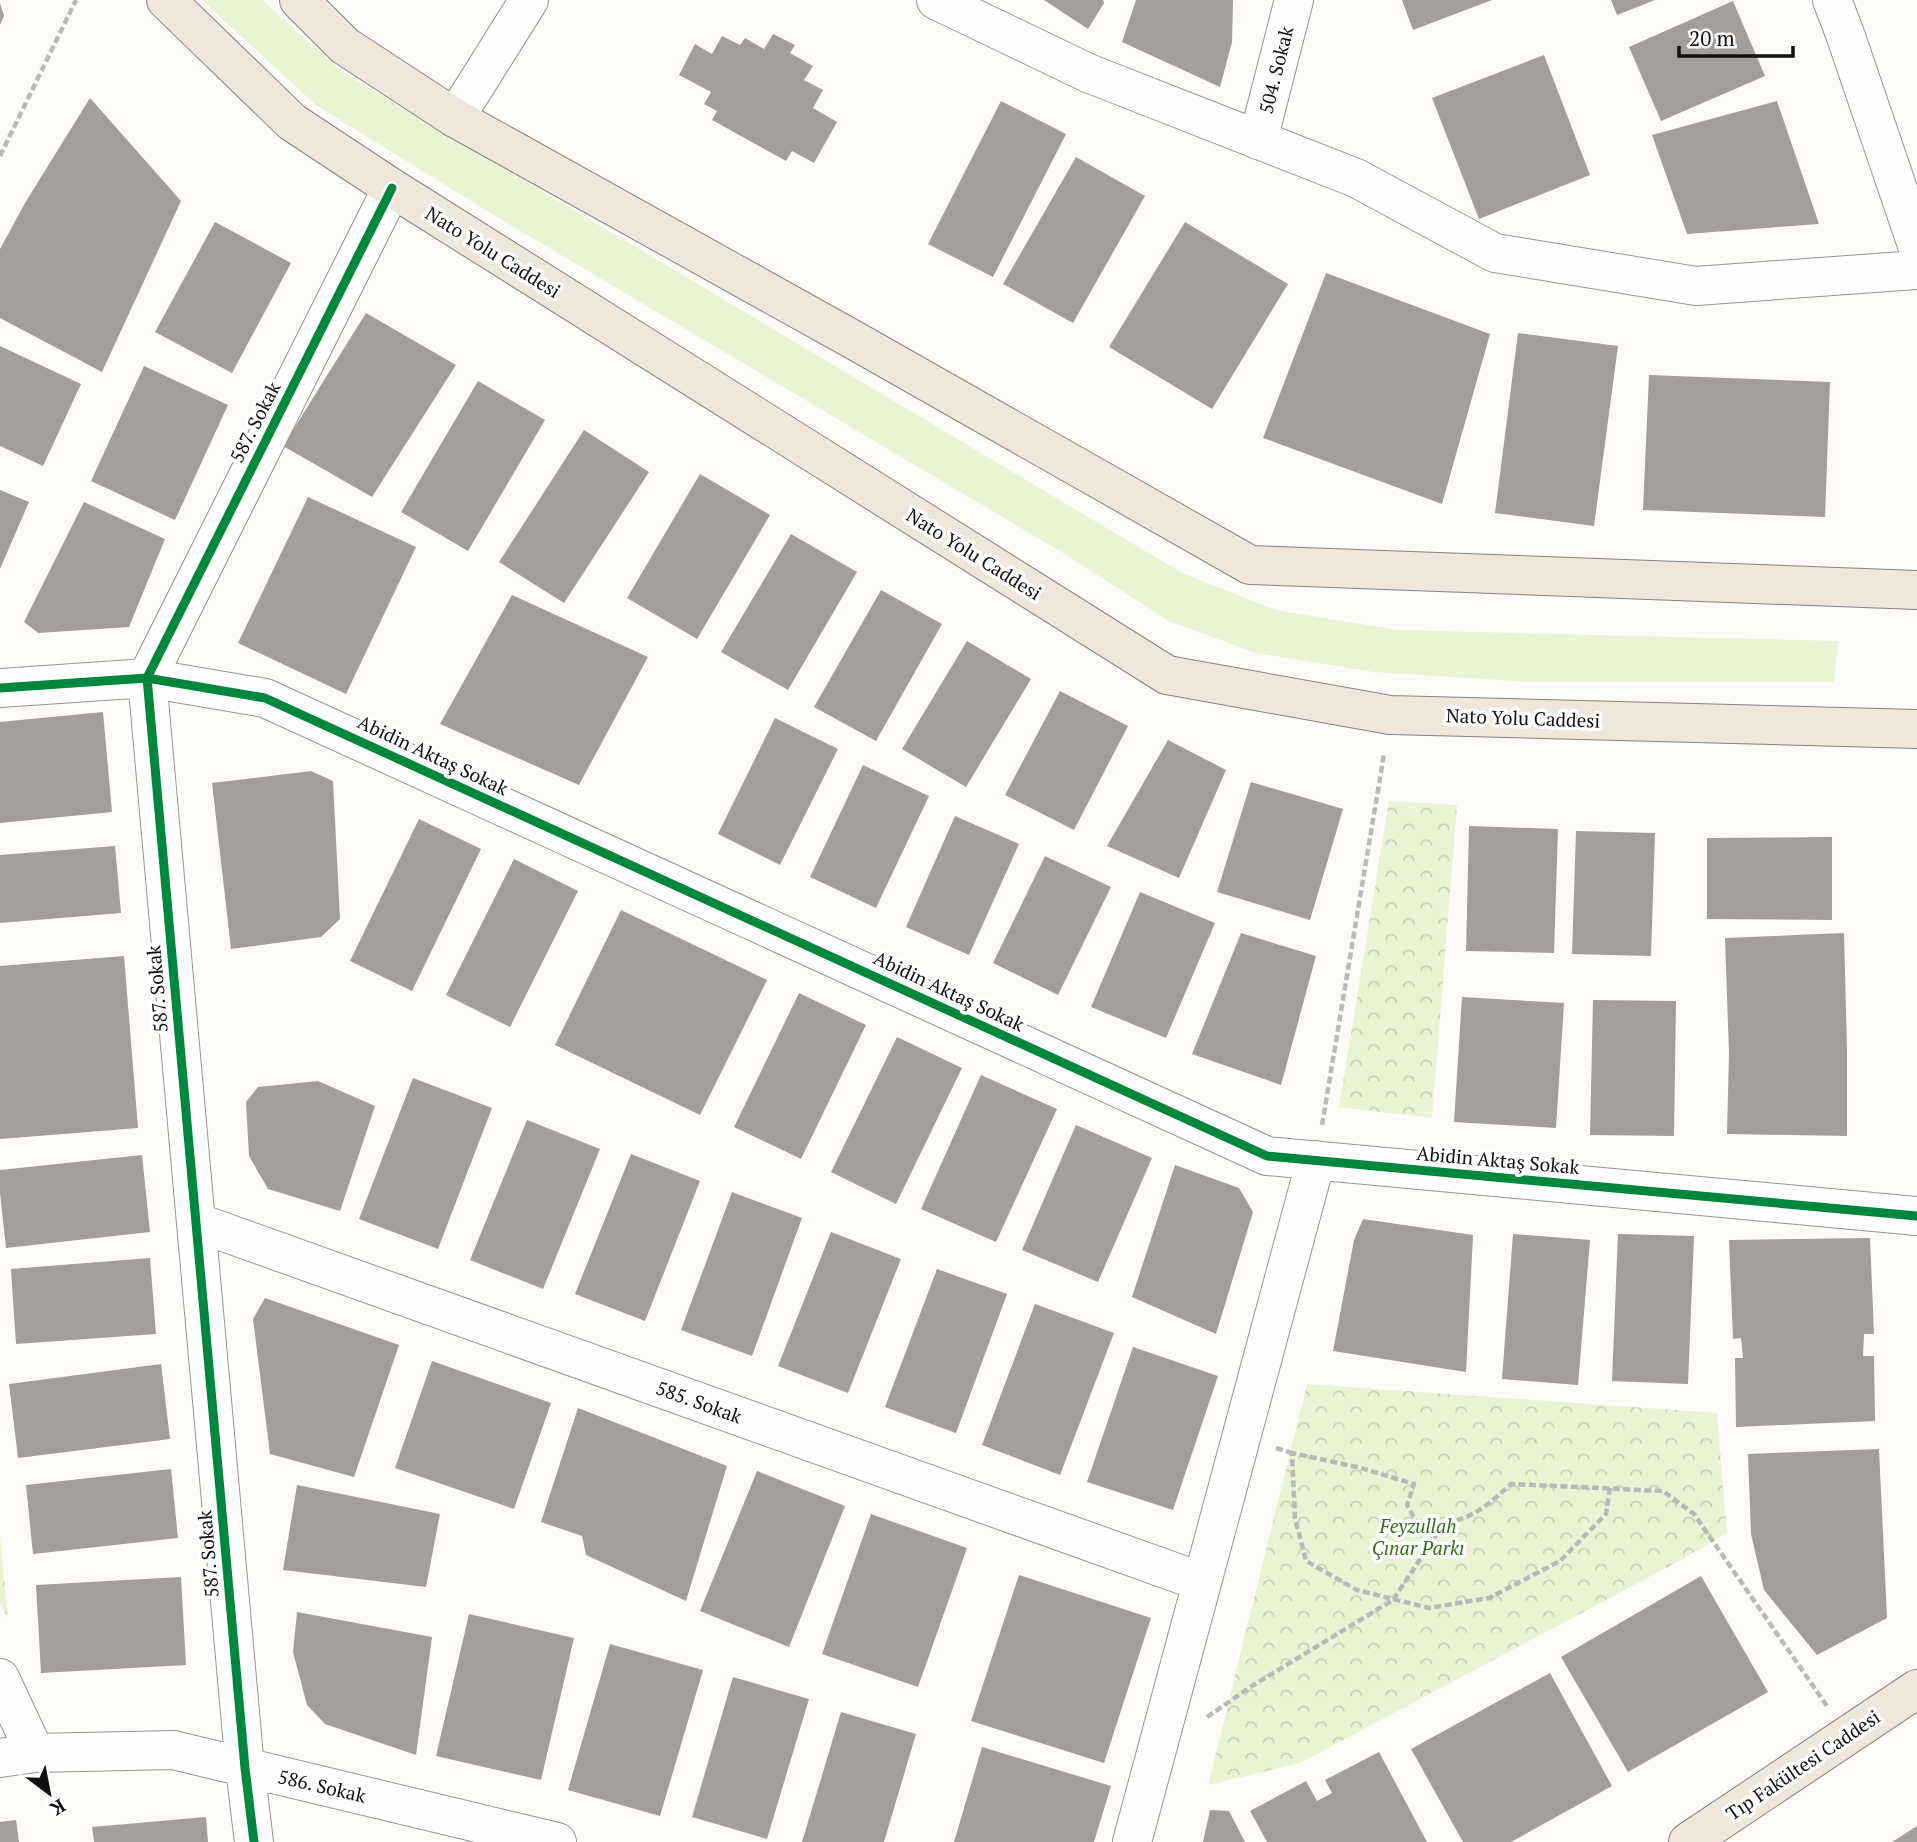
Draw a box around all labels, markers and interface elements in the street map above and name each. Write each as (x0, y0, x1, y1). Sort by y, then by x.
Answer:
scale bar (1679, 14, 1793, 58)
street label: 504. Sokak (1253, 23, 1299, 116)
text: 20 m (1689, 24, 1735, 52)
street label: Nato Yolu Caddesi (421, 200, 565, 303)
street label: 587. Sokak (224, 377, 286, 466)
street label: Nato Yolu Caddesi (902, 502, 1046, 605)
street label: Nato Yolu Caddesi (1445, 702, 1601, 733)
street label: Abidin Aktaş Sokak (354, 709, 513, 800)
street label: 587. Sokak (140, 944, 173, 1034)
street label: Abidin Aktaş Sokak (870, 945, 1029, 1036)
street label: Abidin Aktaş Sokak (1416, 1140, 1581, 1179)
street label: 585. Sokak (653, 1374, 746, 1429)
street label: 587. Sokak (191, 1509, 224, 1599)
park label: Feyzullah Çınar Parkı (1372, 1513, 1464, 1560)
street label: Tıp Fakültesi Caddesi (1721, 1704, 1885, 1826)
north arrow (14, 1758, 84, 1828)
street label: 586. Sokak (276, 1763, 369, 1808)
text: K (46, 1794, 71, 1822)

